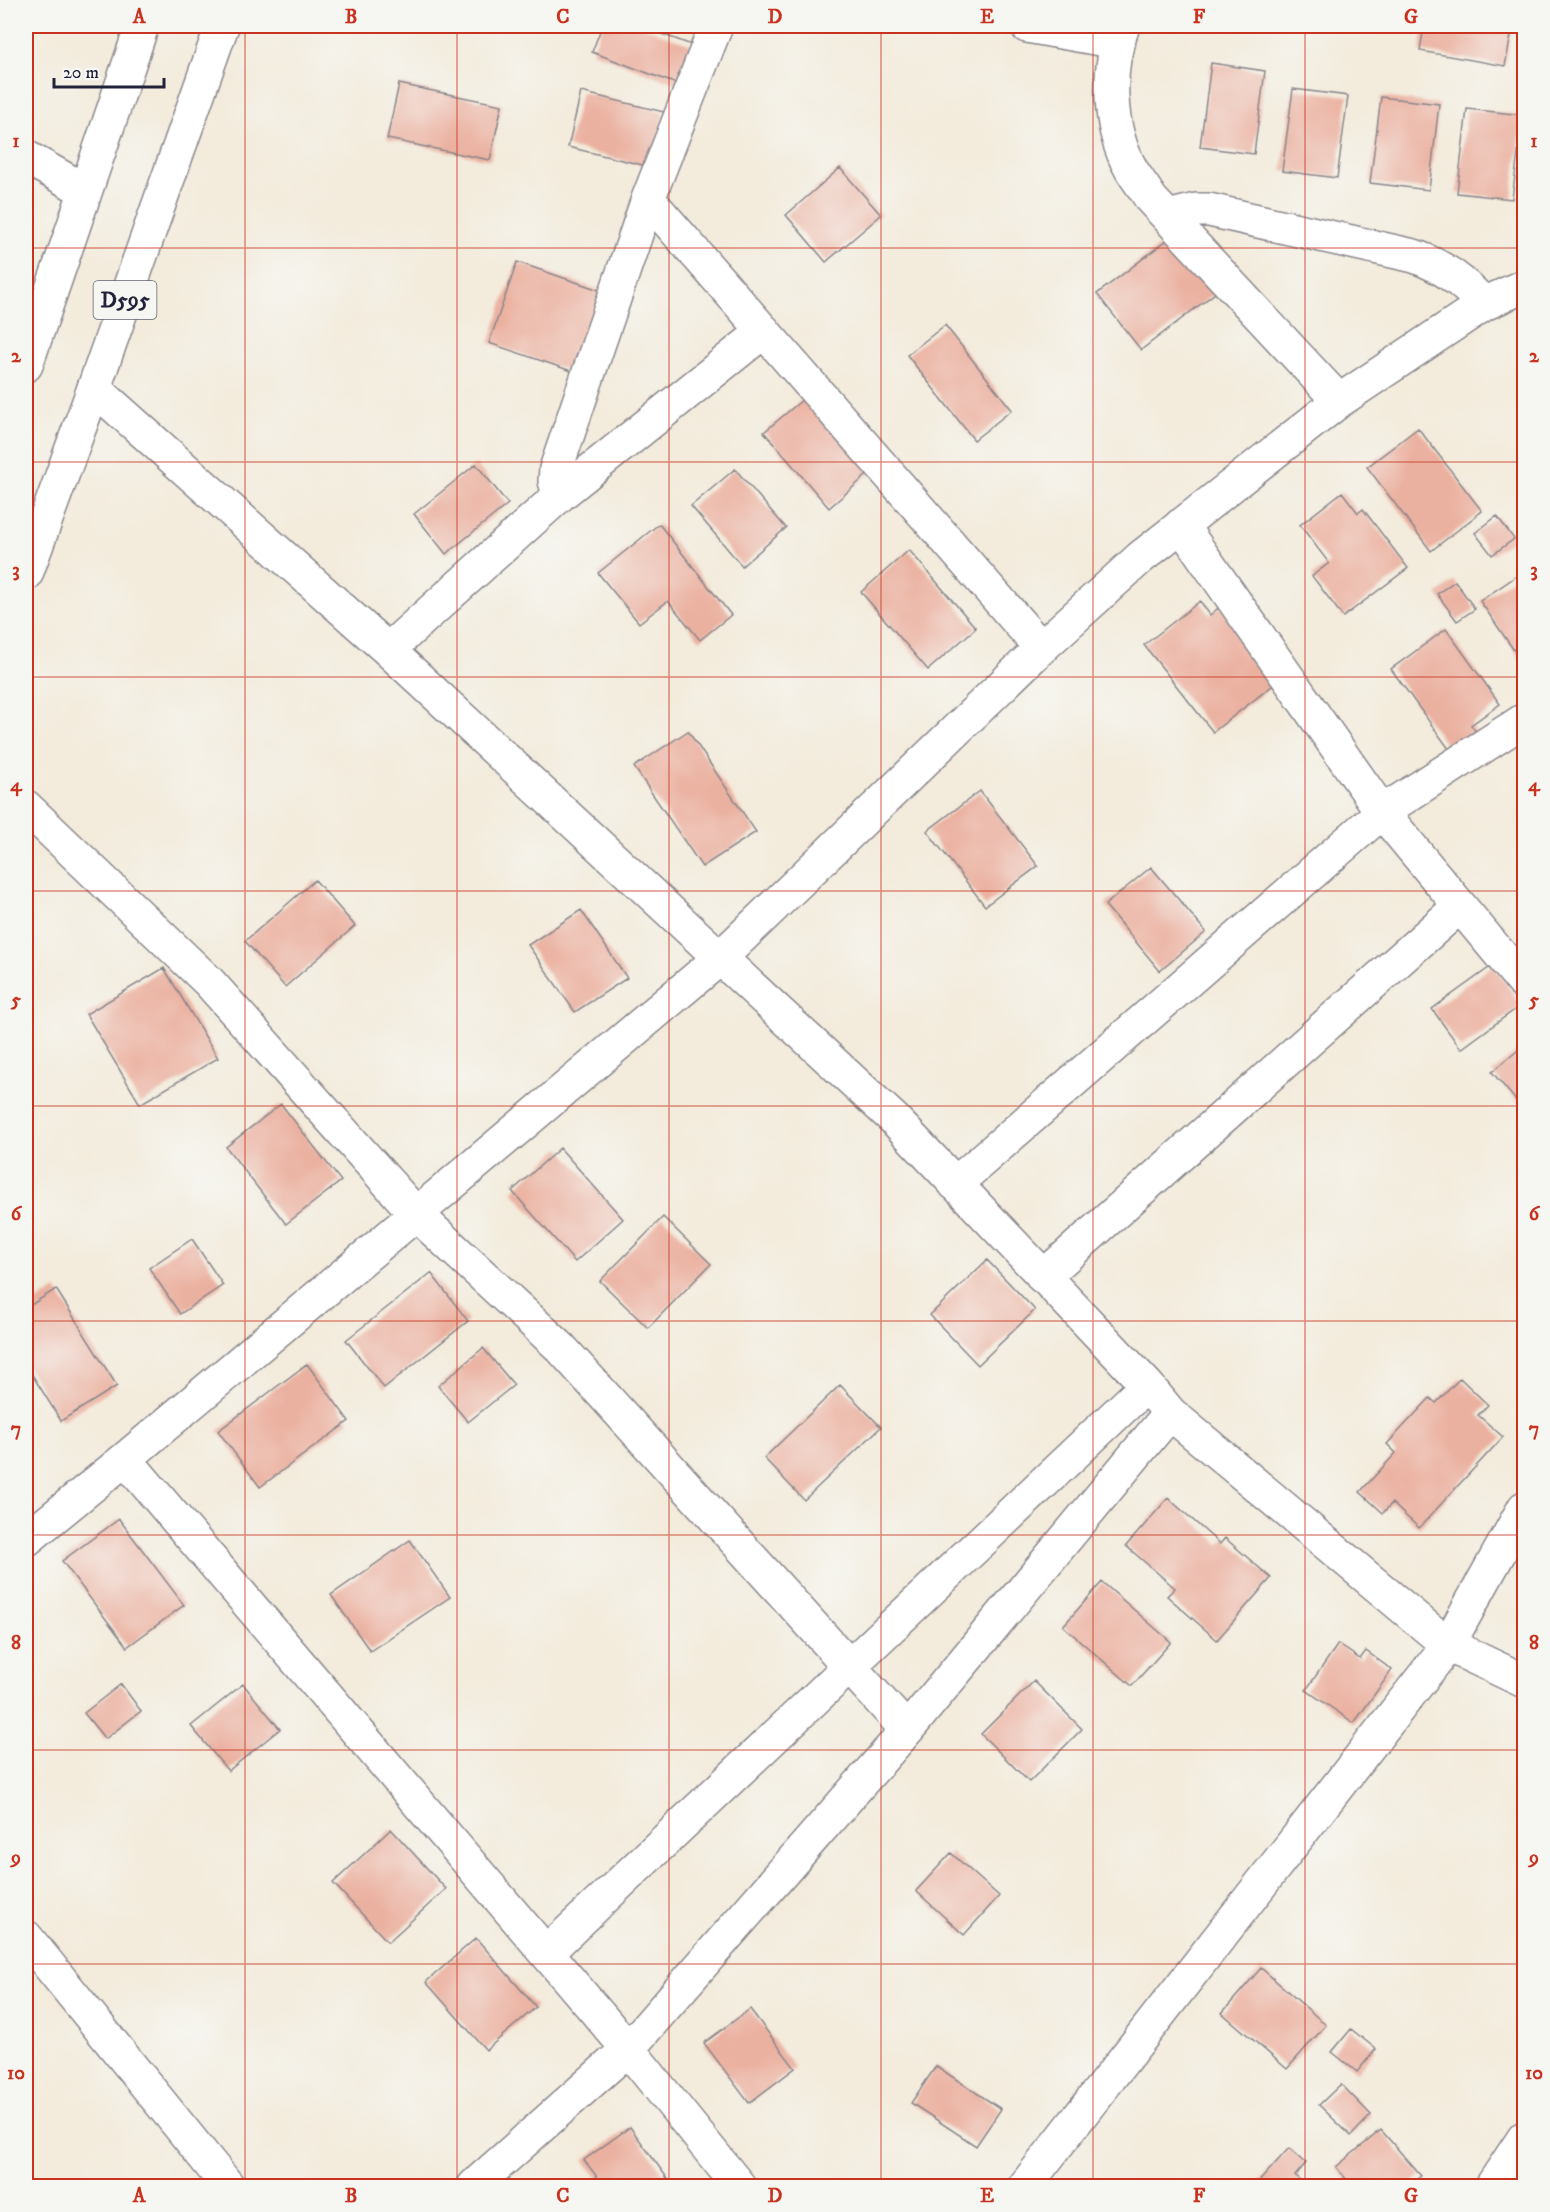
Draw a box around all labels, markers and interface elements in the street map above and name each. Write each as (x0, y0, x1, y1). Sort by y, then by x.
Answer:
text: A (132, 5, 147, 30)
text: B (345, 5, 357, 30)
text: C (556, 5, 570, 30)
text: D (768, 5, 783, 30)
text: E (980, 5, 994, 30)
text: F (1193, 5, 1206, 30)
text: G (1404, 5, 1418, 30)
scale bar (54, 51, 164, 89)
text: 20 m (63, 62, 99, 84)
text: 1 (12, 129, 20, 154)
text: 1 (1530, 129, 1538, 154)
road number: D595 (94, 281, 156, 319)
text: 2 (11, 344, 22, 369)
text: 2 (1529, 344, 1540, 369)
text: 3 (12, 558, 20, 583)
text: 3 (1530, 558, 1538, 583)
text: 4 (10, 773, 23, 798)
text: 4 (1528, 773, 1541, 798)
text: 5 (10, 988, 21, 1013)
text: 5 (1528, 988, 1539, 1013)
text: 6 (11, 1202, 23, 1227)
text: 6 (1529, 1202, 1541, 1227)
text: 7 (11, 1417, 21, 1442)
text: 7 (1529, 1417, 1539, 1442)
text: 8 (11, 1631, 21, 1656)
text: 8 (1529, 1631, 1539, 1656)
text: 9 (9, 1846, 21, 1871)
text: 9 (1527, 1846, 1539, 1871)
text: 10 (7, 2061, 25, 2086)
text: 10 (1525, 2061, 1543, 2086)
text: A (132, 2184, 147, 2209)
text: B (345, 2184, 357, 2209)
text: C (556, 2184, 570, 2209)
text: D (768, 2184, 783, 2209)
text: E (980, 2184, 994, 2209)
text: F (1193, 2184, 1206, 2209)
text: G (1404, 2184, 1418, 2209)

